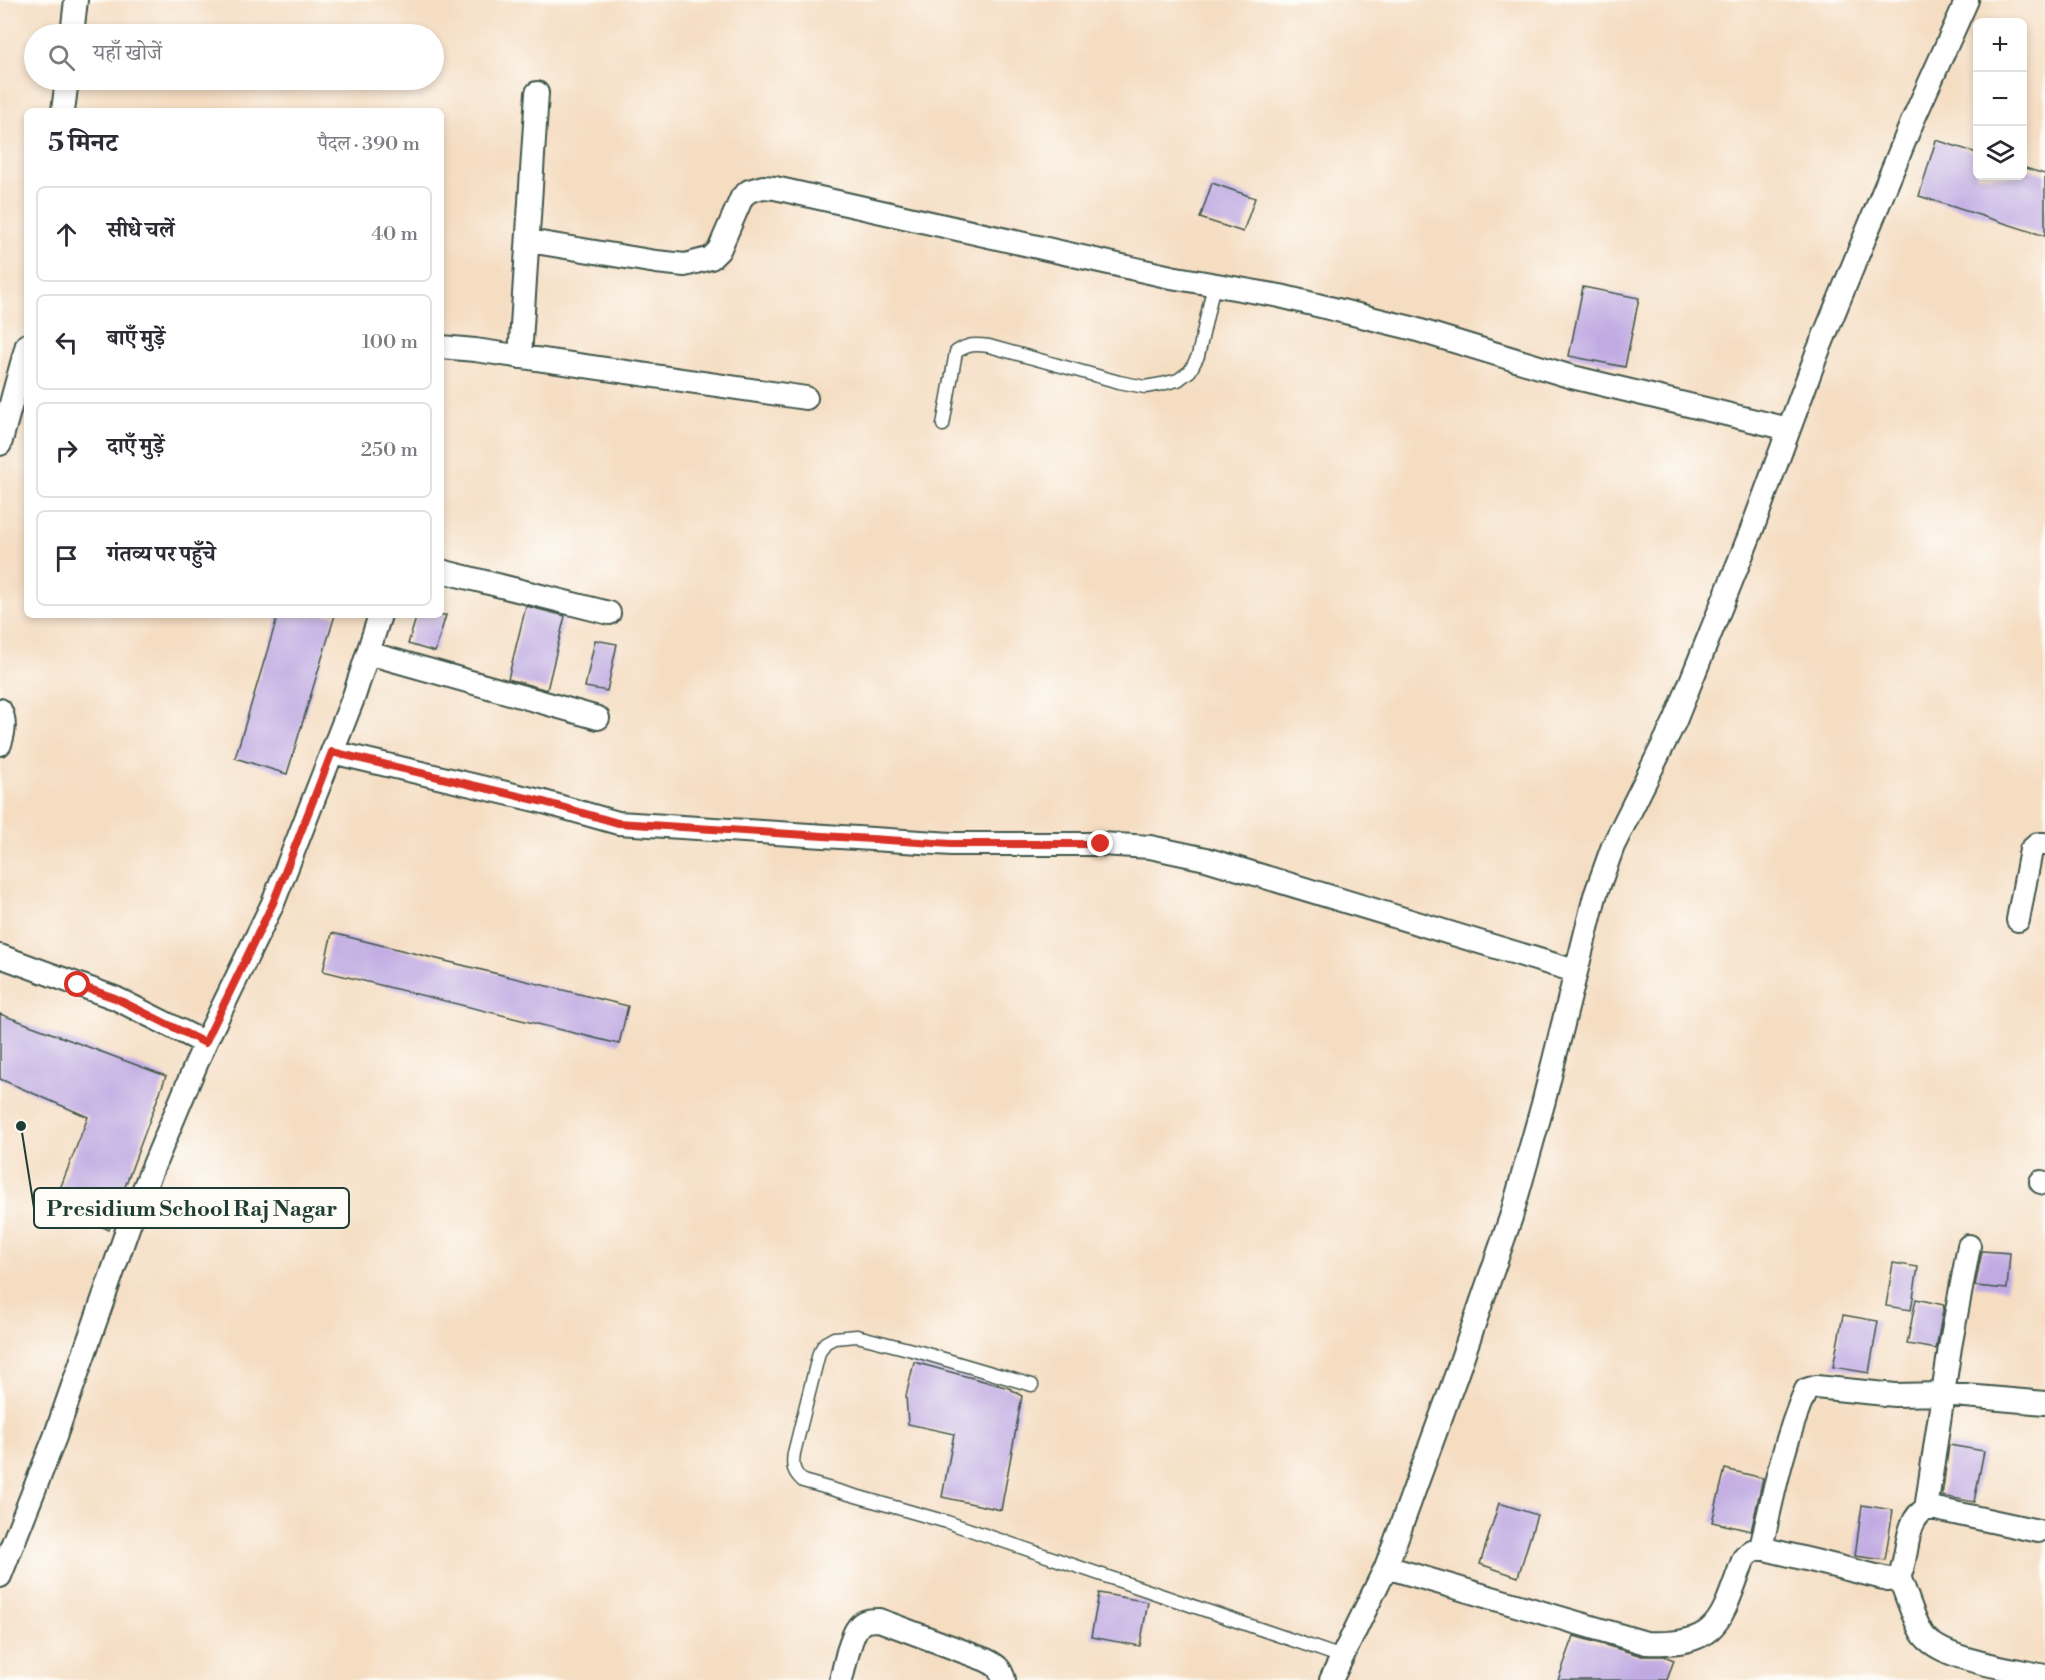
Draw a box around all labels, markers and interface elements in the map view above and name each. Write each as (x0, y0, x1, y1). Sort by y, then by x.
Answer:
map controls (1973, 18, 2027, 180)
button: + (1973, 18, 2027, 72)
search box (24, 24, 444, 90)
text: यहाँ खोजें (93, 40, 162, 67)
icon: search (45, 41, 78, 74)
button: − (1973, 72, 2027, 126)
button: layers (1973, 126, 2027, 180)
text: 5 मिनट (48, 127, 118, 159)
text: पैदल · 390 m (318, 132, 420, 157)
text: सीधे चलें (107, 217, 174, 244)
icon: ahead (50, 218, 83, 251)
text: 40 m (371, 222, 418, 247)
text: बाएँ मुड़ें (107, 325, 165, 352)
icon: left (50, 326, 83, 359)
text: 100 m (362, 330, 418, 355)
text: दाएँ मुड़ें (107, 433, 164, 460)
icon: right (50, 434, 83, 467)
text: 250 m (361, 438, 418, 463)
text: गंतव्य पर पहुँचे (107, 541, 216, 568)
icon: arrive (50, 542, 83, 575)
route end (1087, 830, 1113, 856)
route start (64, 971, 90, 997)
callout: Presidium School Raj Nagar (34, 1188, 349, 1228)
text: Presidium School Raj Nagar (47, 1196, 337, 1223)

